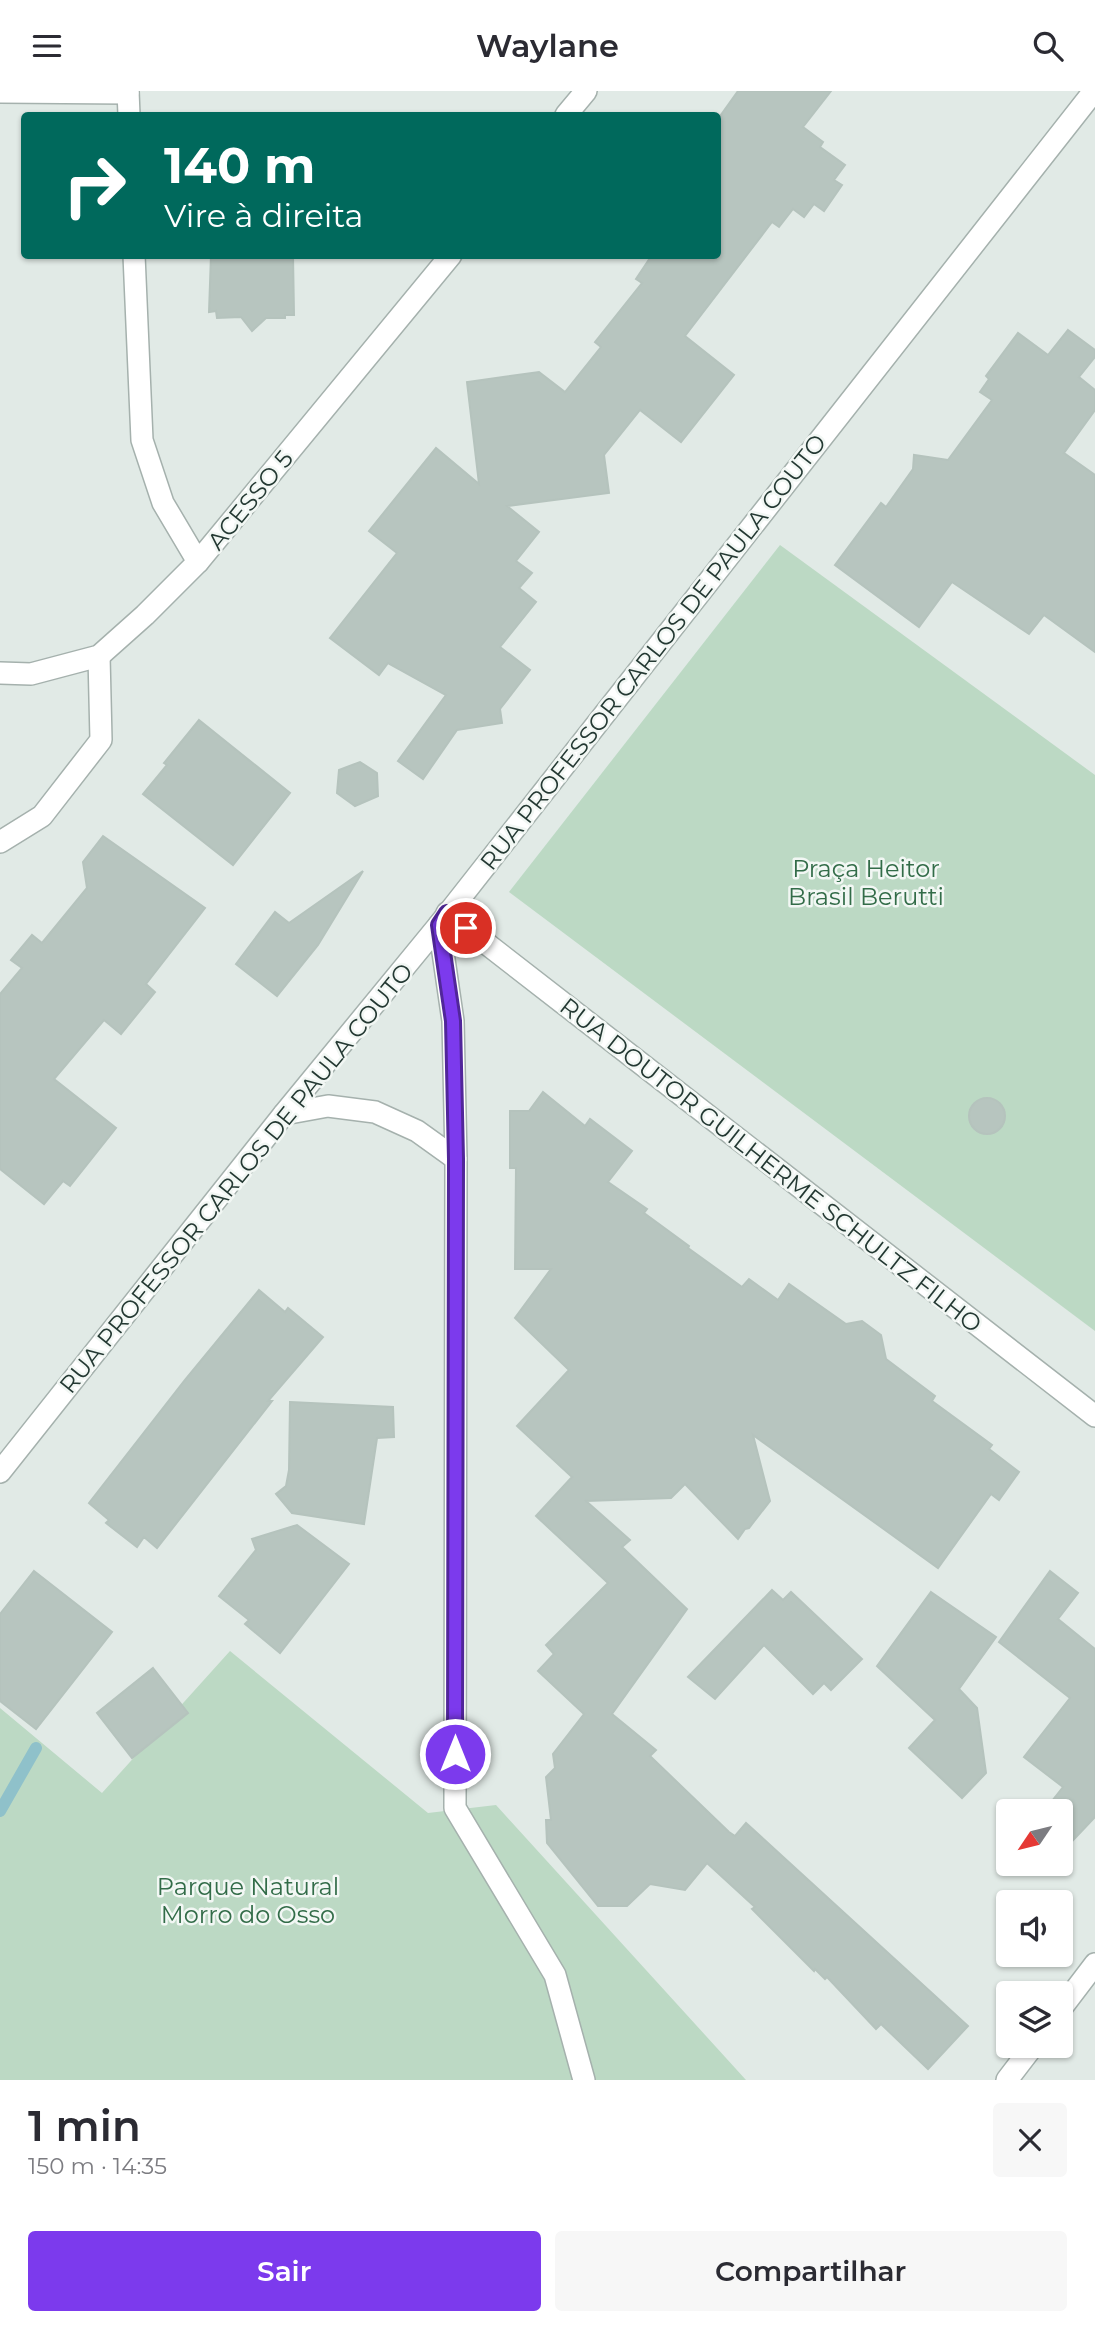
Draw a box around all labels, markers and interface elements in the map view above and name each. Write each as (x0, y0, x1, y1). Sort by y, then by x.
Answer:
text: Waylane (476, 26, 619, 65)
icon: menu (28, 27, 66, 65)
icon: search (1029, 27, 1067, 65)
text: 140 m (164, 136, 316, 195)
icon: right (49, 140, 140, 231)
text: Vire à direita (164, 196, 363, 235)
street label: RUA PROFESSOR CARLOS DE PAULA COUTO (474, 428, 832, 876)
street label: ACESSO 5 (201, 444, 299, 556)
park label: Praça Heitor Brasil Berutti (788, 854, 944, 911)
pin (436, 898, 496, 958)
icon: arrive (447, 909, 485, 947)
street label: RUA PROFESSOR CARLOS DE PAULA COUTO (53, 957, 419, 1399)
street label: RUA DOUTOR GUILHERME SCHULTZ FILHO (554, 991, 988, 1339)
position arrow (418, 1717, 492, 1791)
north arrow (996, 1799, 1073, 1876)
map controls (996, 1799, 1073, 2058)
park label: Parque Natural Morro do Osso (157, 1872, 339, 1929)
button: sound (996, 1890, 1073, 1967)
button: layers (996, 1981, 1073, 2058)
text: 1 min (28, 2100, 141, 2152)
button: close (993, 2103, 1067, 2177)
text: 150 m · 14:35 (28, 2152, 167, 2180)
button: Sair (28, 2231, 541, 2311)
button: Compartilhar (555, 2231, 1067, 2311)

